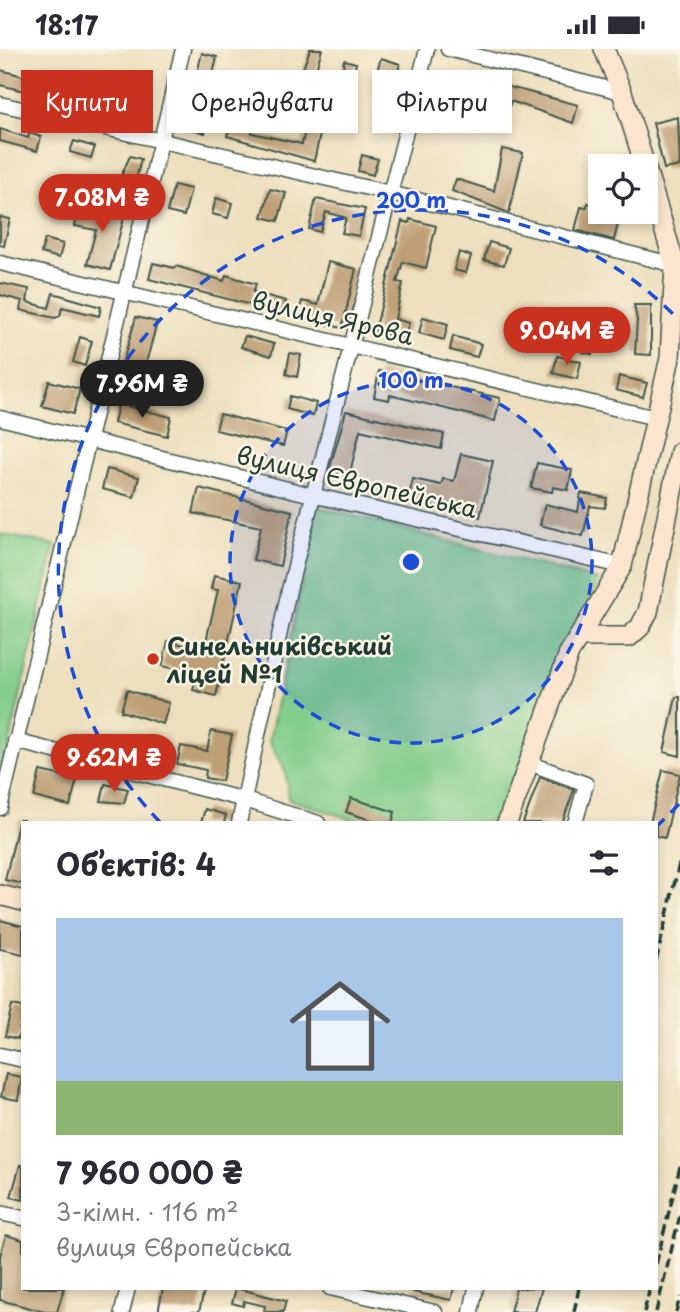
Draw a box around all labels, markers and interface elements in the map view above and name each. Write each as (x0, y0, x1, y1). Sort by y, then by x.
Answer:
text: 18:17 (35, 5, 98, 44)
chip: Купити (21, 70, 153, 133)
chip: Орендувати (167, 70, 358, 133)
chip: Фільтри (372, 70, 512, 133)
map controls (588, 154, 658, 224)
button: locate (588, 154, 658, 224)
pin: 7.08M ₴ (37, 174, 167, 234)
text: 7.08M ₴ (55, 179, 149, 214)
text: 200 m (376, 183, 446, 215)
street label: вулиця Ярова (249, 281, 417, 353)
pin: 9.04M ₴ (502, 307, 632, 367)
text: 9.04M ₴ (519, 312, 615, 347)
pin: 7.96M ₴ (77, 361, 207, 420)
text: 100 m (378, 363, 444, 395)
text: 7.96M ₴ (96, 365, 188, 400)
street label: вулиця Європейська (233, 436, 481, 526)
centre of rings (399, 550, 423, 574)
place label: Синельниківський ліцей №1 (166, 627, 392, 691)
marker: Синельниківський ліцей №1 (145, 651, 161, 667)
pin: 9.62M ₴ (49, 735, 179, 794)
text: 9.62M ₴ (67, 739, 161, 774)
text: Об’єктів: 4 (56, 841, 216, 886)
icon: filters (585, 844, 623, 882)
icon: home (277, 963, 403, 1089)
text: 7 960 000 ₴ (56, 1149, 243, 1194)
text: 3-кімн. · 116 m² (56, 1194, 238, 1229)
text: вулиця Європейська (56, 1229, 292, 1264)

